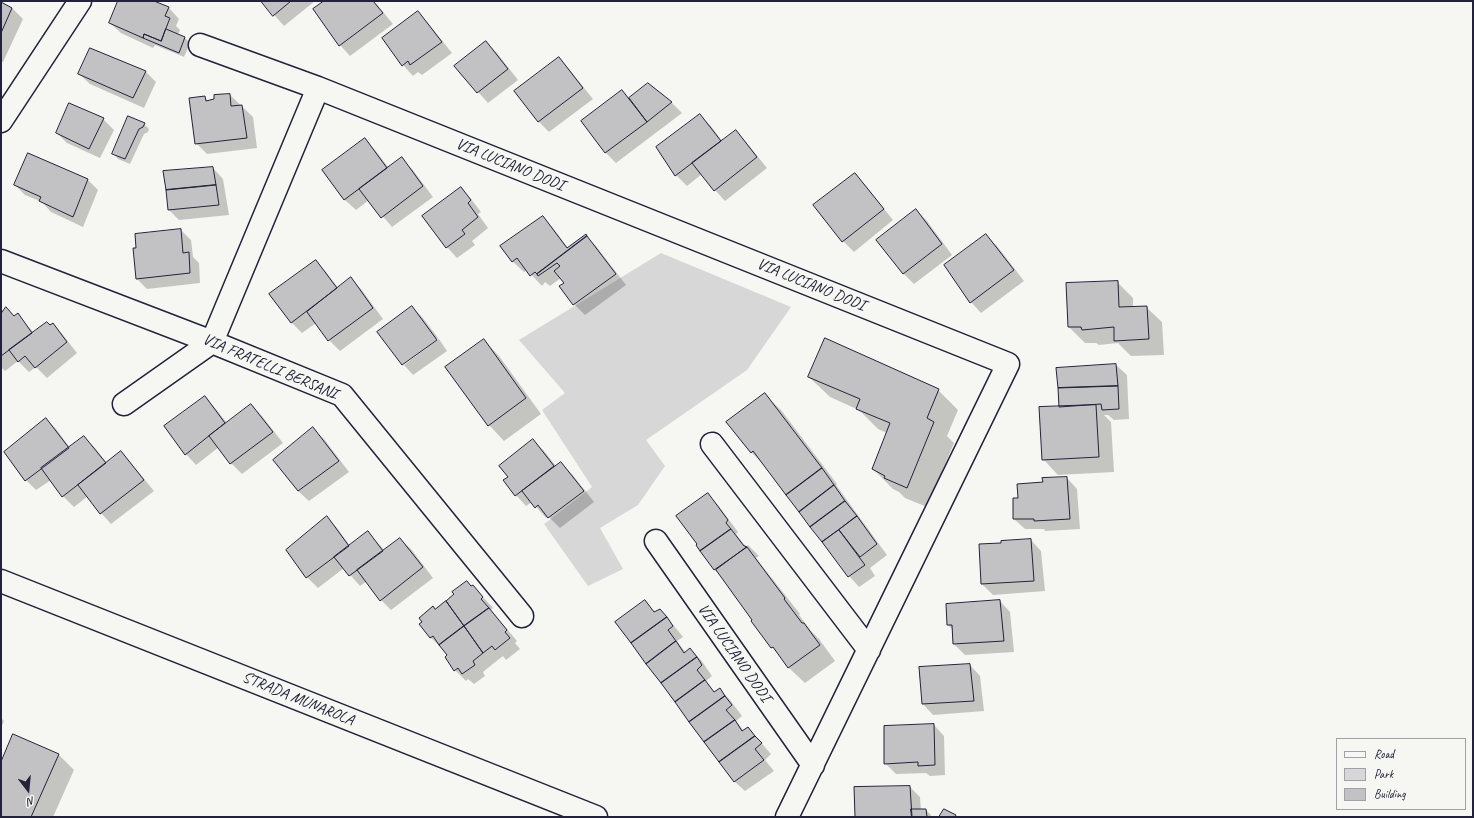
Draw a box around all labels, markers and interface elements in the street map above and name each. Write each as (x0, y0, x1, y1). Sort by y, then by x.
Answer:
street label: VIA LUCIANO DODI (453, 135, 567, 195)
street label: VIA LUCIANO DODI (754, 255, 868, 315)
street label: VIA FRATELLI BERSANI (200, 330, 340, 404)
street label: VIA LUCIANO DODI (693, 600, 775, 706)
street label: STRADA MUNAROLA (239, 668, 357, 730)
legend (1336, 738, 1466, 810)
text: Road (1374, 746, 1394, 762)
text: Park (1374, 766, 1393, 782)
north arrow (8, 770, 48, 810)
text: Building (1374, 786, 1406, 802)
text: N (26, 794, 37, 809)

